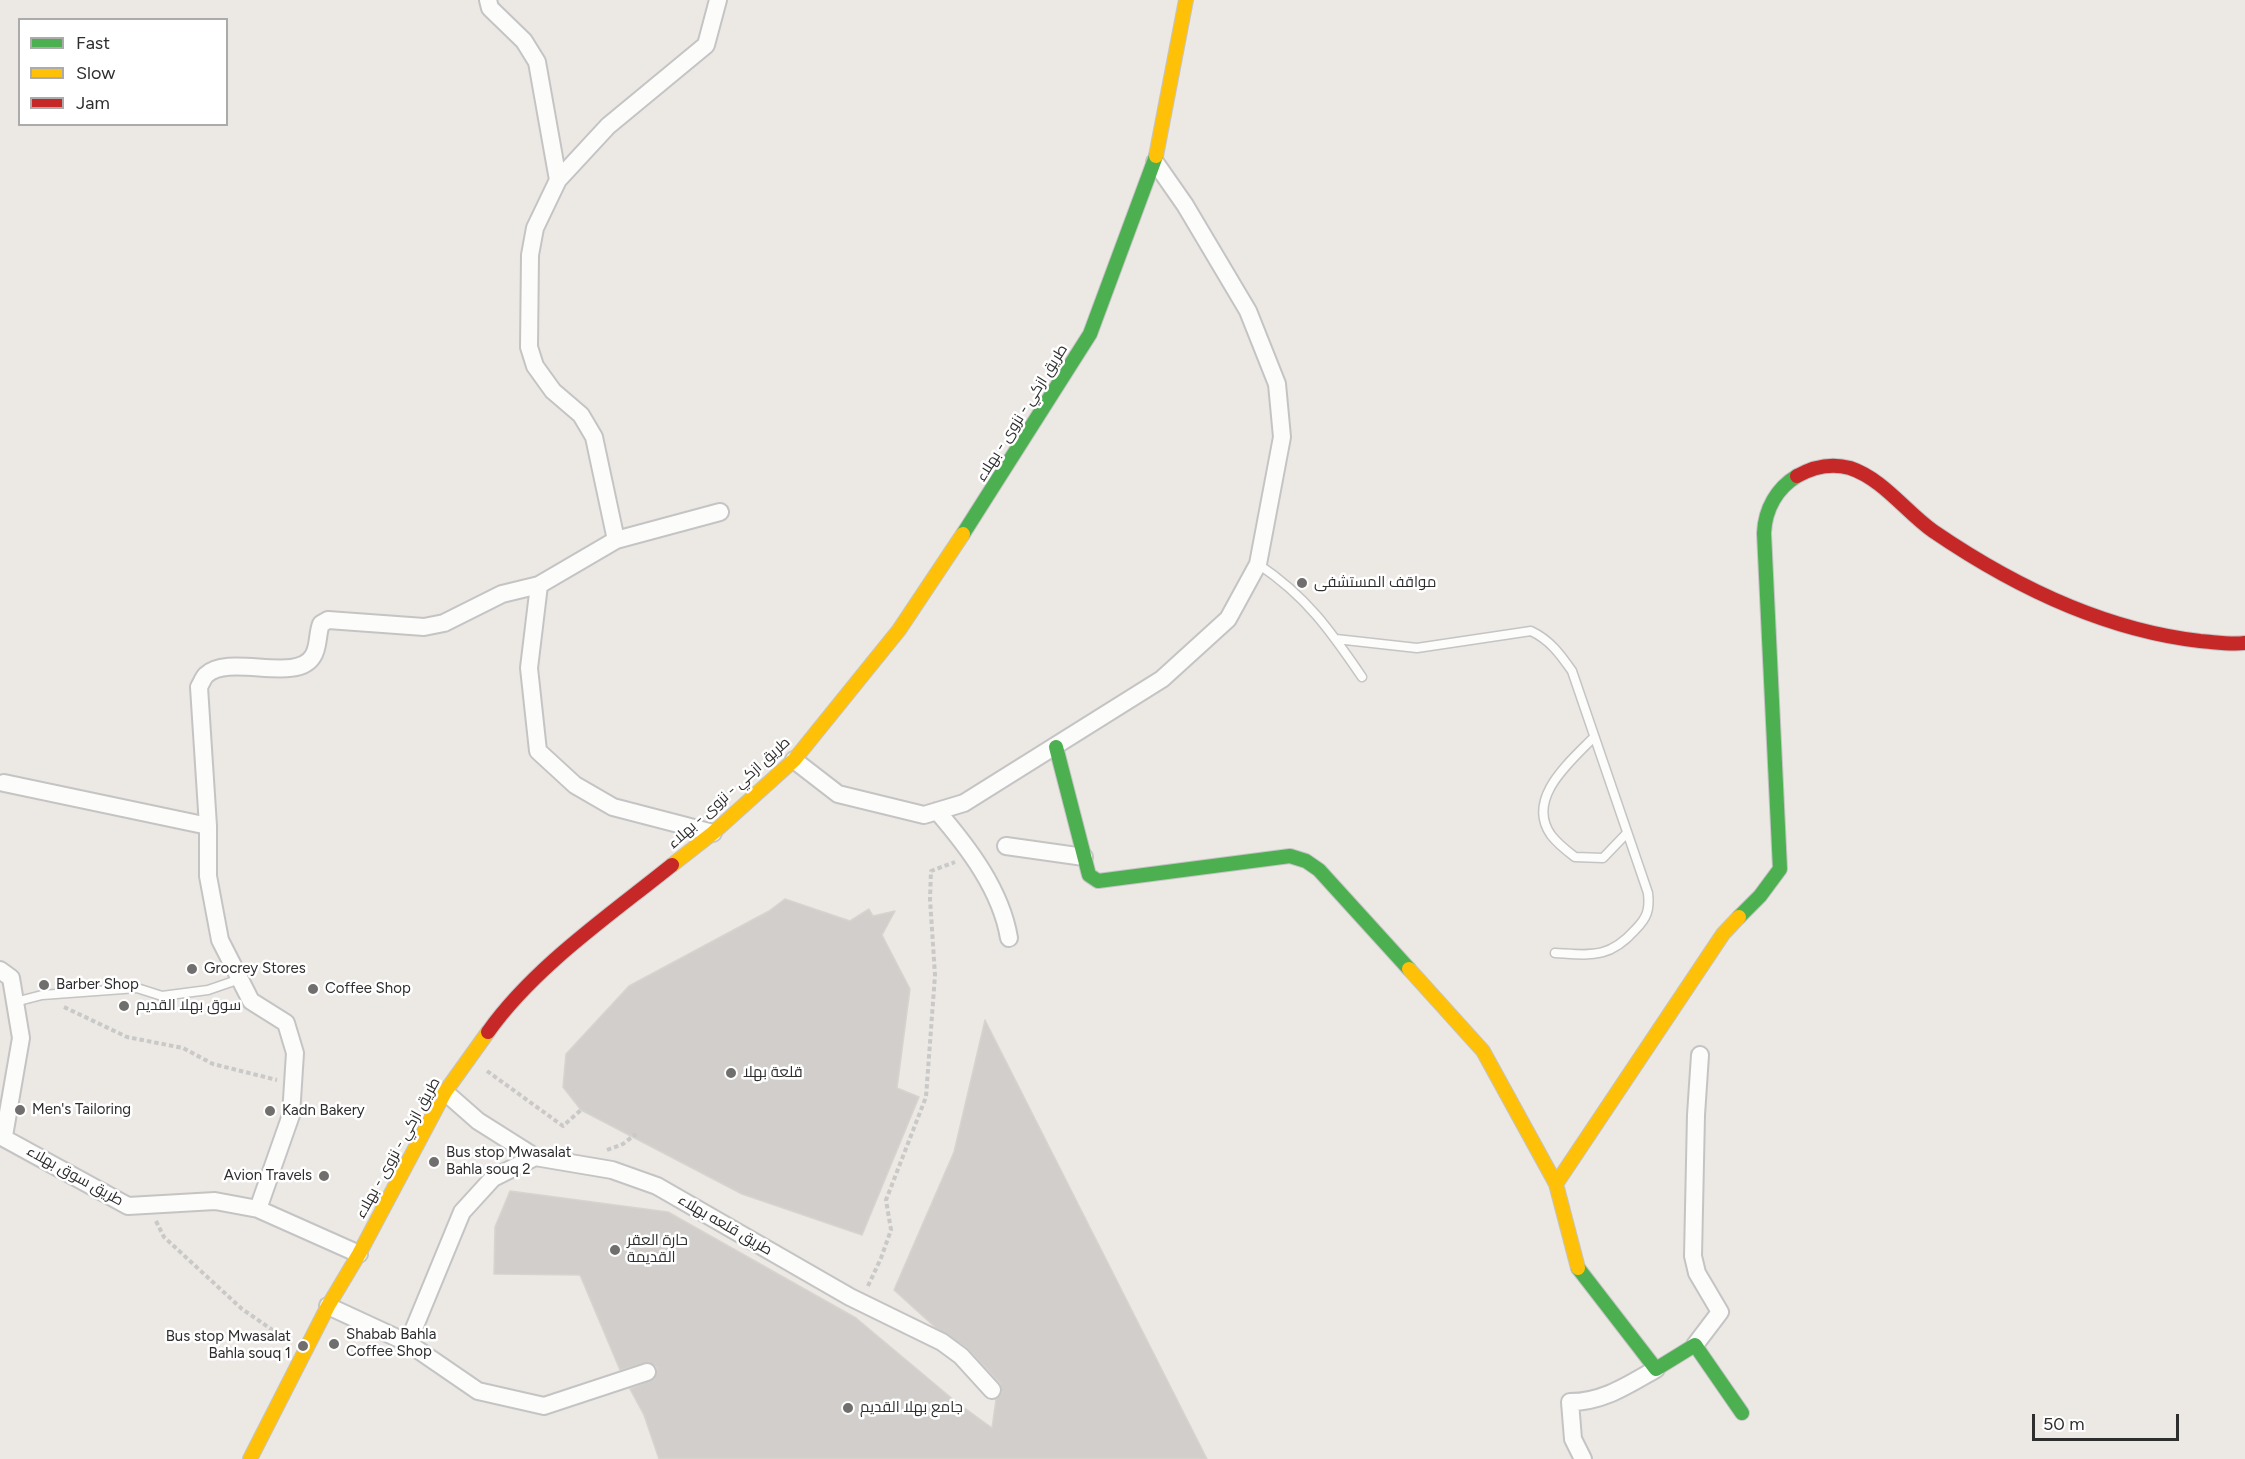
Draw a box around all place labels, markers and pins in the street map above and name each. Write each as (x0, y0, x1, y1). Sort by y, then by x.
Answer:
place label: مواقف المستشفى (1314, 574, 1436, 592)
marker: مواقف المستشفى (1295, 576, 1309, 590)
place label: Grocrey Stores (204, 960, 306, 978)
marker: Grocrey Stores (185, 962, 199, 976)
place label: Barber Shop (56, 976, 139, 994)
marker: Barber Shop (37, 978, 51, 992)
place label: Coffee Shop (325, 980, 411, 998)
marker: Coffee Shop (306, 982, 320, 996)
place label: سوق بهلا القديم (136, 997, 241, 1015)
marker: سوق بهلا القديم (117, 999, 131, 1013)
place label: قلعة بهلا (743, 1064, 803, 1082)
marker: قلعة بهلا (724, 1066, 738, 1080)
place label: Men's Tailoring (32, 1101, 131, 1119)
place label: Kadn Bakery (282, 1102, 365, 1120)
marker: Men's Tailoring (13, 1103, 27, 1117)
marker: Kadn Bakery (263, 1104, 277, 1118)
place label: Bus stop Mwasalat Bahla souq 2 (446, 1144, 571, 1179)
marker: Bus stop Mwasalat Bahla souq 2 (427, 1155, 441, 1169)
place label: Avion Travels (224, 1167, 312, 1185)
marker: Avion Travels (317, 1169, 331, 1183)
place label: حارة العقر القديمة (627, 1232, 688, 1267)
marker: حارة العقر القديمة (608, 1243, 622, 1257)
place label: Shabab Bahla Coffee Shop (346, 1326, 436, 1361)
place label: Bus stop Mwasalat Bahla souq 1 (166, 1328, 291, 1363)
marker: Shabab Bahla Coffee Shop (327, 1337, 341, 1351)
marker: Bus stop Mwasalat Bahla souq 1 (296, 1339, 310, 1353)
place label: جامع بهلا القديم (860, 1399, 963, 1417)
marker: جامع بهلا القديم (841, 1401, 855, 1415)

